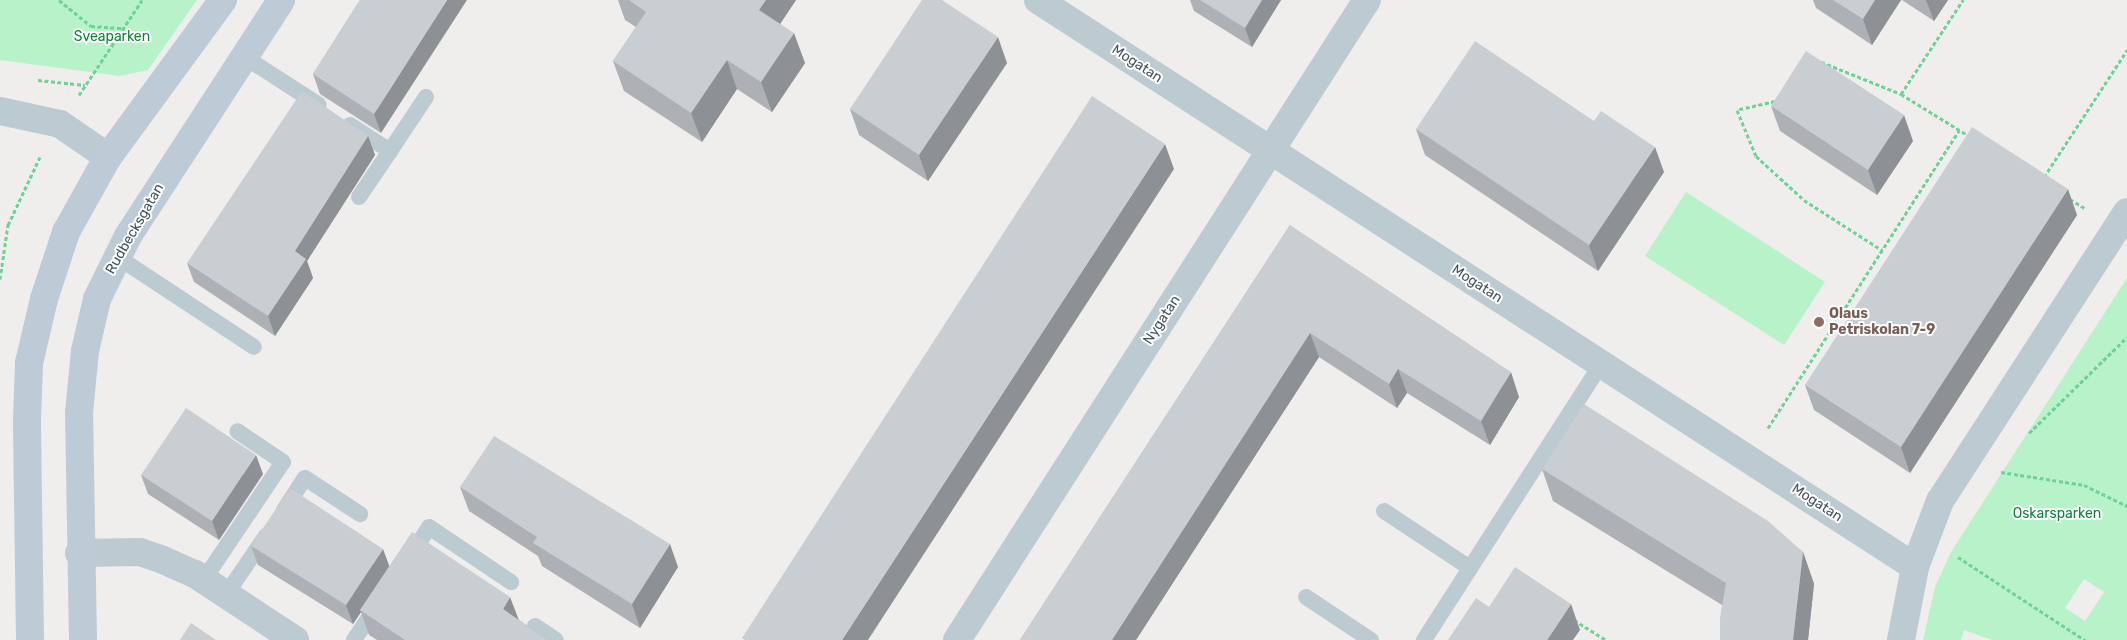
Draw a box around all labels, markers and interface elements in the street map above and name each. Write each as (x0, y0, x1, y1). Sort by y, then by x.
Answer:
park label: Sveaparken (74, 29, 150, 45)
street label: Mogatan (1109, 41, 1165, 87)
street label: Rudbecksgatan (102, 181, 168, 277)
street label: Mogatan (1449, 261, 1505, 307)
street label: Nygatan (1140, 292, 1184, 348)
place label: Olaus Petriskolan 7-9 (1829, 306, 1935, 338)
marker: Olaus Petriskolan 7-9 (1813, 316, 1825, 328)
street label: Mogatan (1789, 480, 1845, 526)
park label: Oskarsparken (2013, 506, 2101, 522)

